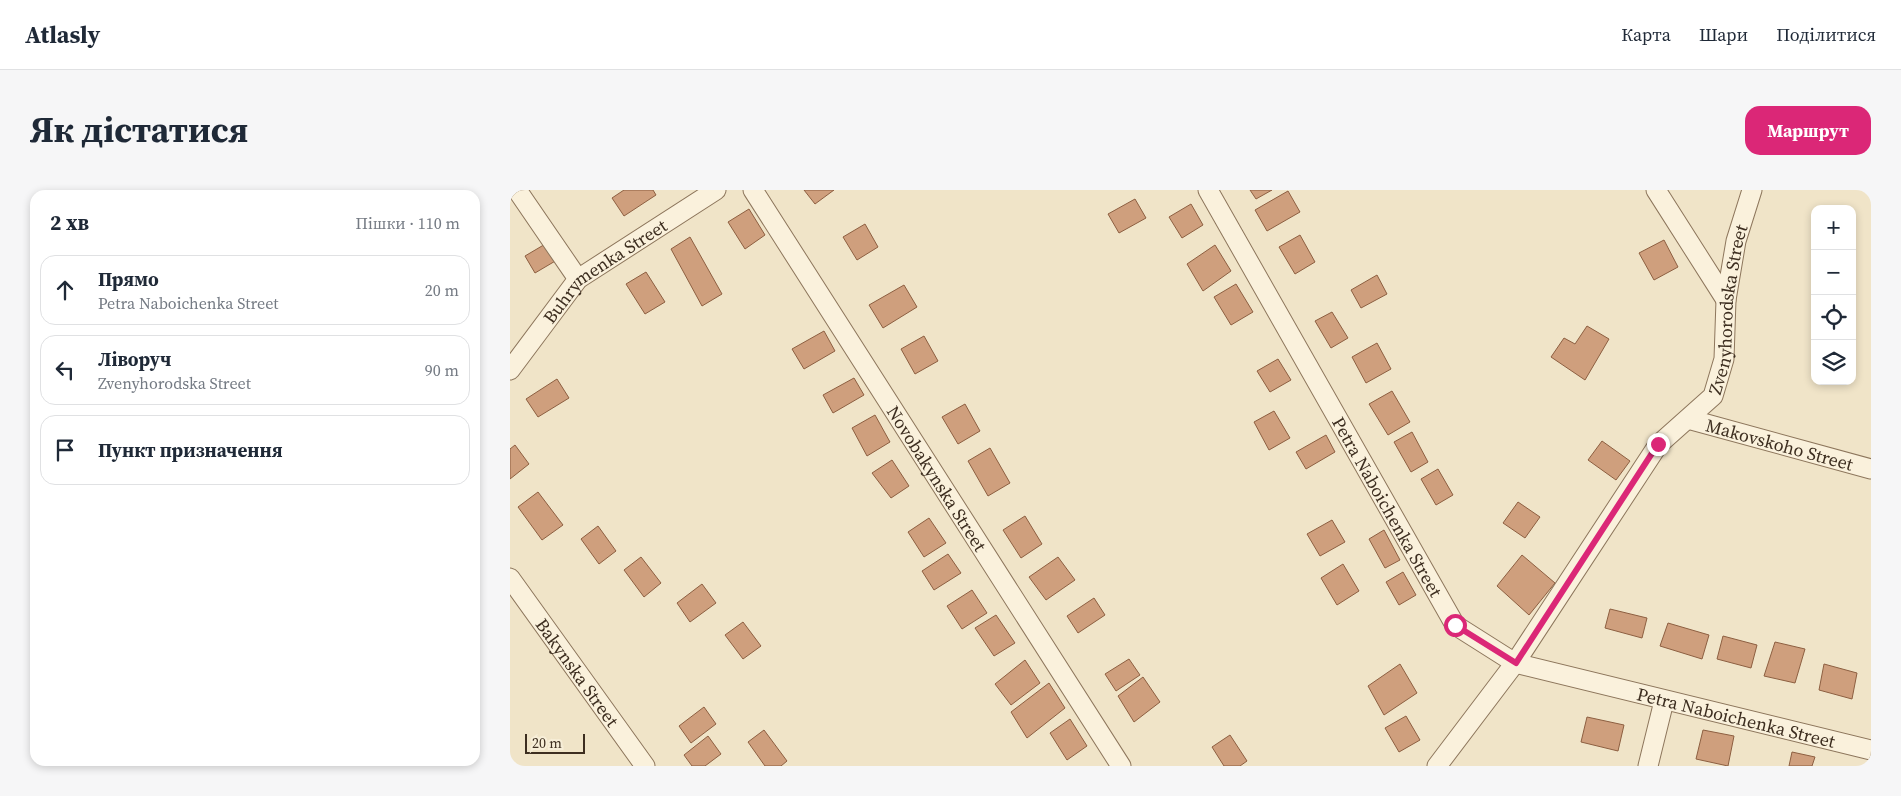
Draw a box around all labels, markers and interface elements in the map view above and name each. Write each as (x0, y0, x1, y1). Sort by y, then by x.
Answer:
text: Atlasly (25, 18, 100, 51)
text: Карта (1621, 22, 1671, 47)
text: Шари (1699, 22, 1748, 47)
text: Поділитися (1776, 22, 1876, 47)
text: Як дістатися (30, 106, 248, 154)
button: Маршрут (1745, 106, 1871, 155)
map controls (1811, 205, 1856, 385)
button: + (1811, 205, 1856, 250)
text: 2 хв (50, 208, 89, 237)
text: Пішки · 110 m (356, 212, 460, 234)
street label: Buhrymenka Street (537, 213, 672, 328)
street label: Zvenyhorodska Street (1702, 221, 1753, 397)
button: − (1811, 250, 1856, 295)
text: Прямо (98, 266, 159, 292)
icon: ahead (51, 276, 79, 304)
text: 20 m (425, 279, 459, 301)
text: Petra Naboichenka Street (98, 292, 279, 314)
button: locate (1811, 295, 1856, 340)
button: layers (1811, 340, 1856, 385)
text: Ліворуч (98, 346, 171, 372)
icon: left (51, 356, 79, 384)
text: 90 m (425, 359, 459, 381)
text: Zvenyhorodska Street (98, 372, 251, 394)
street label: Novobakynska Street (881, 401, 993, 556)
street label: Petra Naboichenka Street (1327, 412, 1449, 601)
street label: Makovskoho Street (1703, 412, 1856, 476)
route end (1647, 433, 1670, 456)
icon: arrive (51, 436, 79, 464)
text: Пункт призначення (98, 437, 283, 463)
street label: Bakynska Street (530, 613, 625, 732)
route start (1444, 614, 1467, 637)
street label: Petra Naboichenka Street (1635, 681, 1838, 753)
scale bar (525, 731, 585, 754)
text: 20 m (532, 733, 562, 753)

